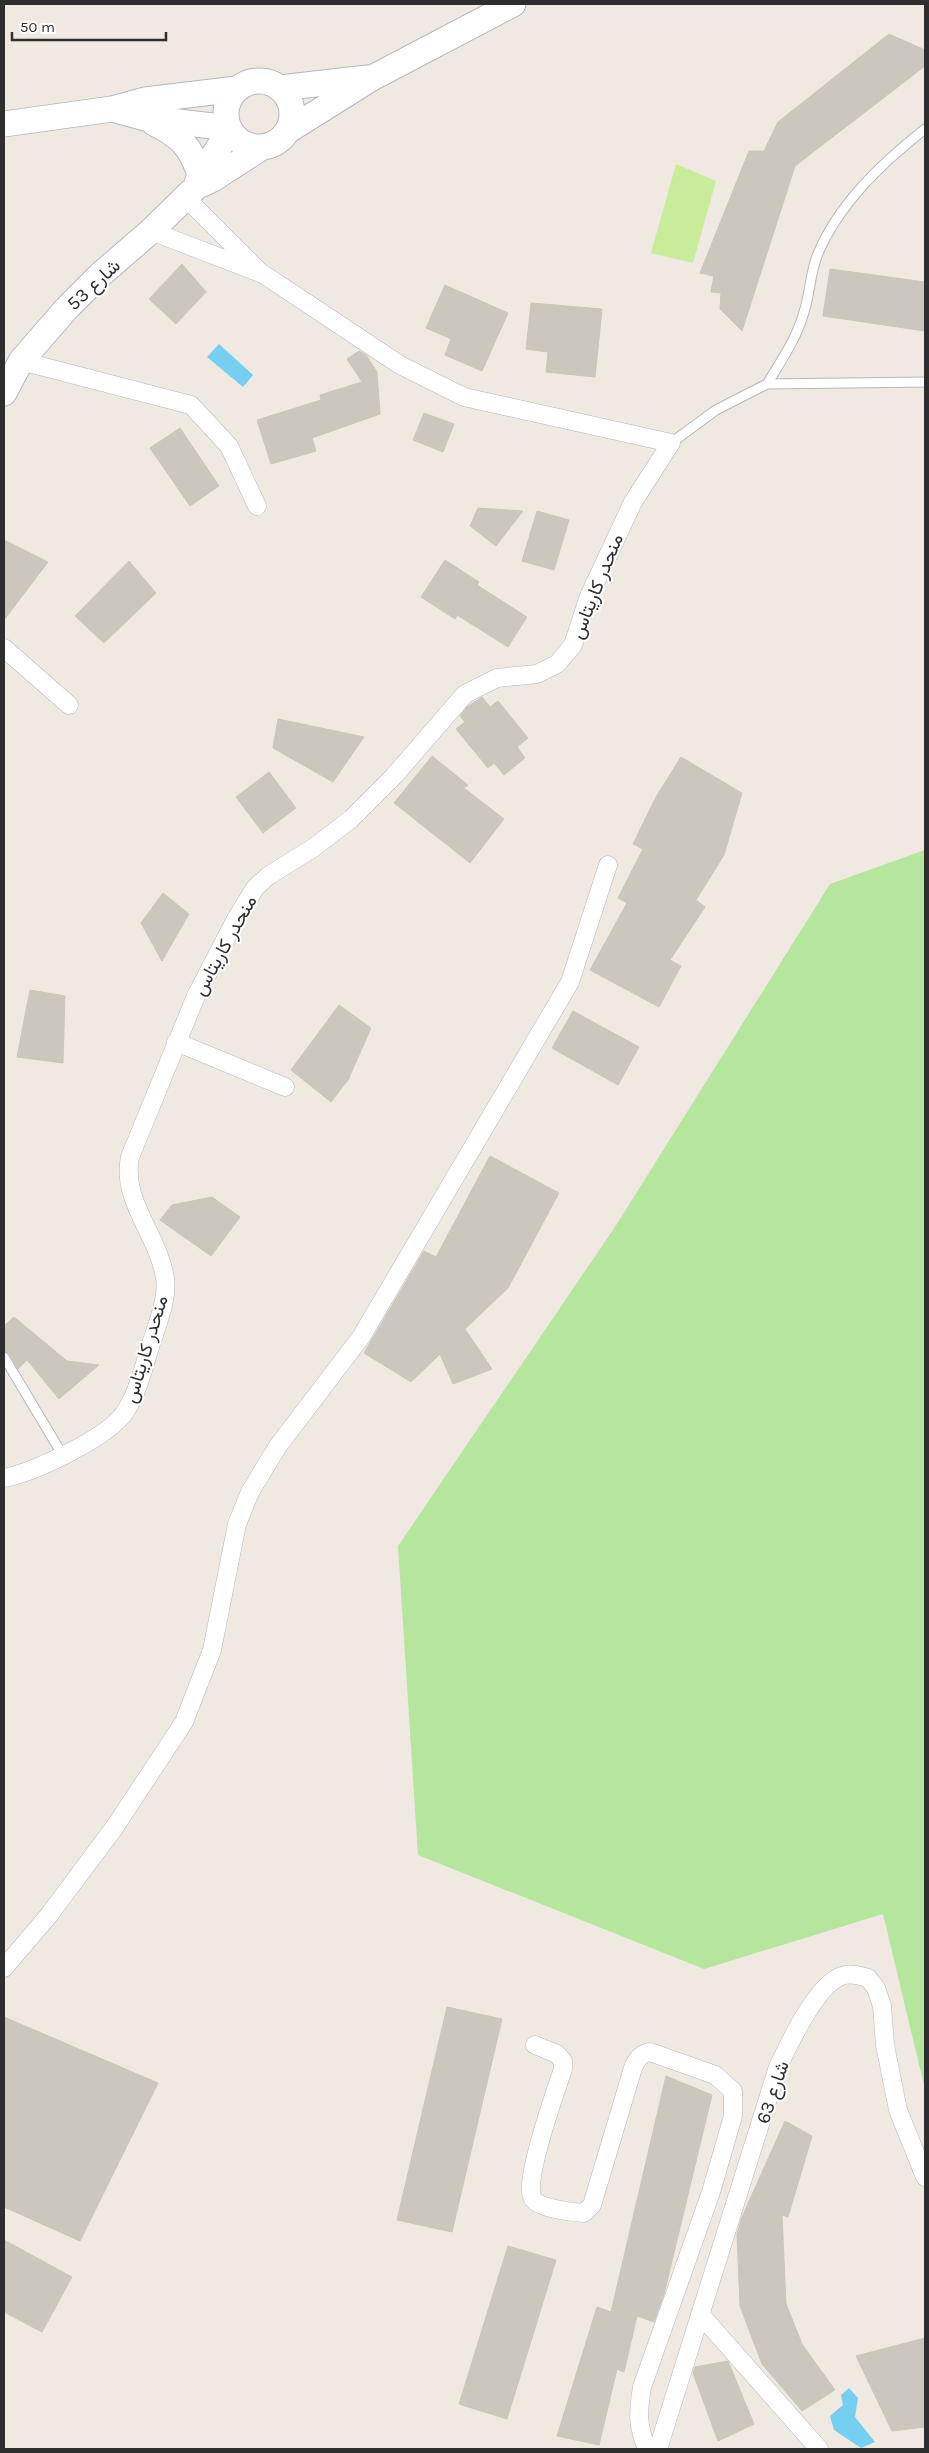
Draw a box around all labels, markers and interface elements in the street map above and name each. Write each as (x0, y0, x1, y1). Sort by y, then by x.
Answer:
scale bar (12, 10, 166, 42)
text: 50 m (20, 18, 55, 36)
street label: شارع 53 (63, 255, 126, 316)
street label: منحدر كاريتاس (566, 531, 628, 642)
street label: منحدر كاريتاس (188, 892, 261, 999)
street label: منحدر كاريتاس (119, 1293, 173, 1406)
street label: شارع 63 (752, 2058, 795, 2127)

